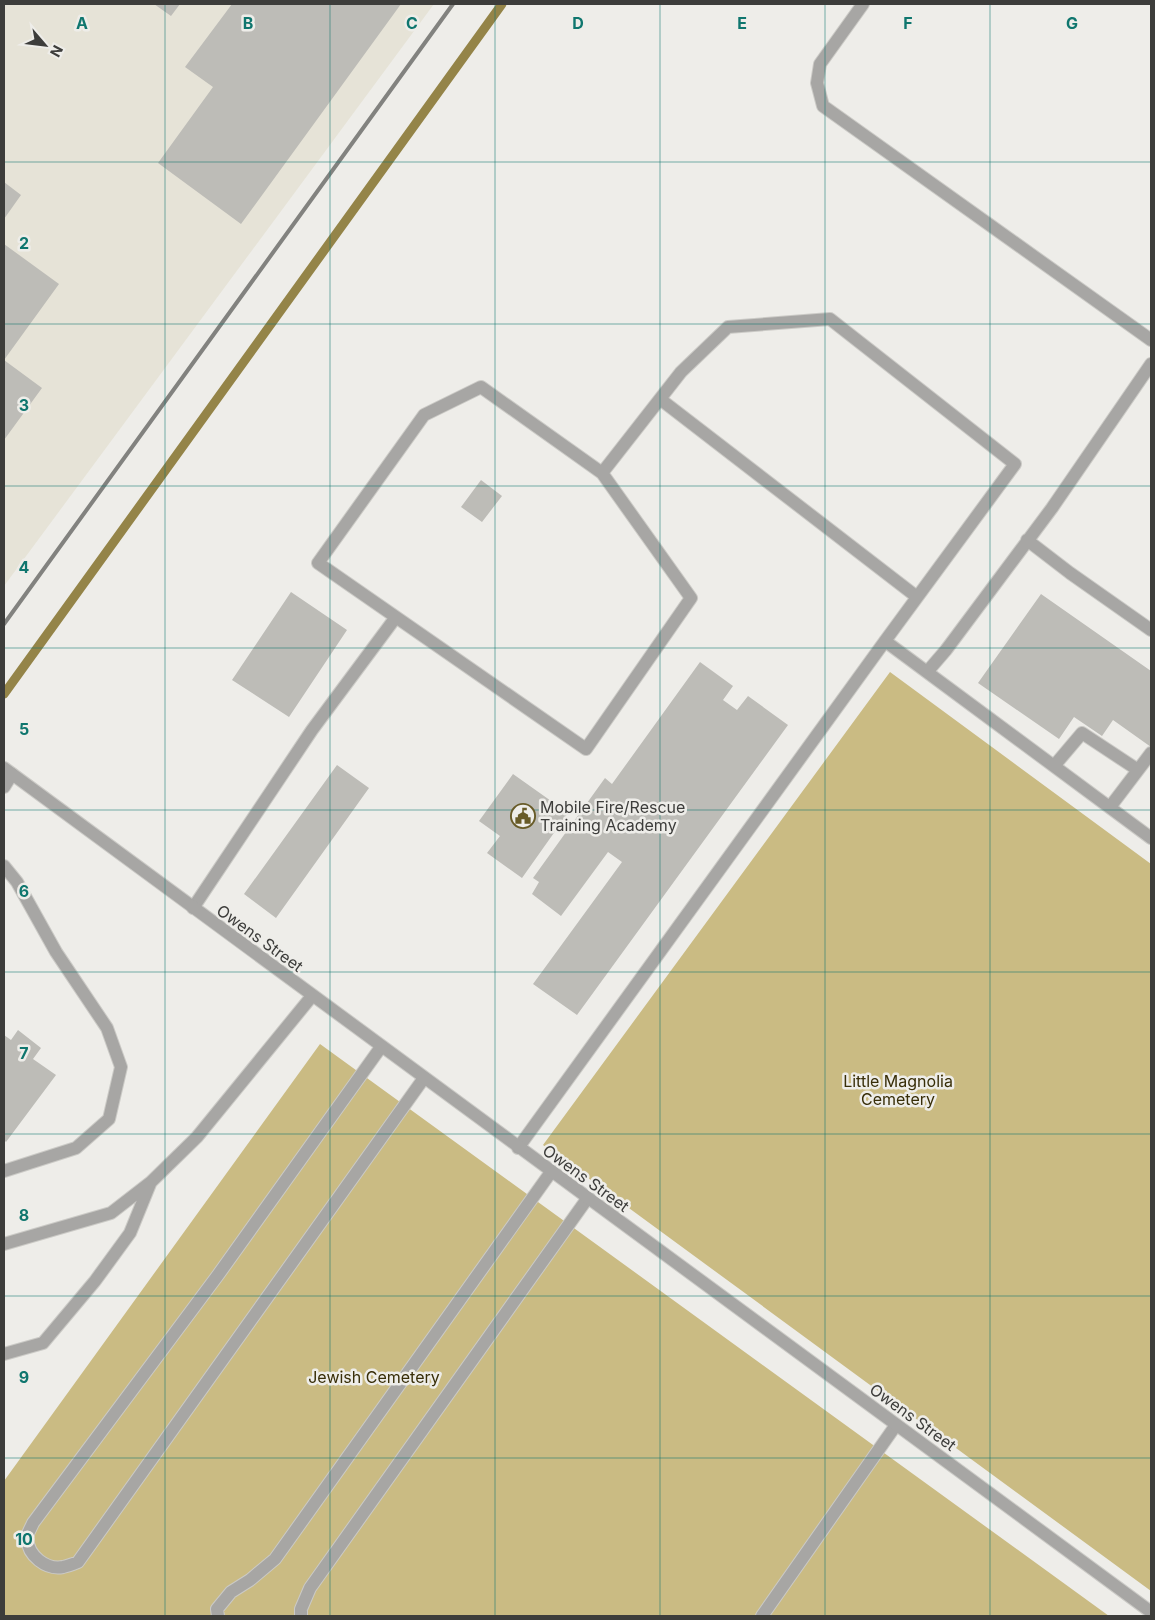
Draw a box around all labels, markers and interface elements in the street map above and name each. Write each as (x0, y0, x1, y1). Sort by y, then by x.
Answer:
text: A (76, 13, 88, 33)
text: B (243, 13, 253, 33)
text: C (406, 13, 418, 33)
text: D (572, 13, 584, 33)
text: E (737, 13, 747, 33)
text: F (903, 13, 913, 33)
text: G (1066, 13, 1078, 33)
north arrow (20, 20, 70, 70)
text: N (47, 43, 67, 60)
text: 2 (19, 233, 29, 253)
text: 3 (19, 395, 29, 415)
text: 4 (19, 557, 30, 577)
text: 5 (19, 719, 29, 739)
place label: Mobile Fire/Rescue Training Academy (540, 797, 685, 835)
public building icon: Mobile Fire/Rescue Training Academy (510, 803, 536, 829)
text: 6 (19, 881, 29, 901)
street label: Owens Street (213, 900, 307, 976)
text: 7 (19, 1043, 29, 1063)
park label: Little Magnolia Cemetery (843, 1071, 953, 1109)
street label: Owens Street (539, 1140, 633, 1216)
text: 8 (19, 1205, 29, 1225)
text: 9 (19, 1367, 29, 1387)
park label: Jewish Cemetery (308, 1367, 440, 1387)
street label: Owens Street (866, 1379, 960, 1455)
text: 10 (15, 1529, 33, 1549)

